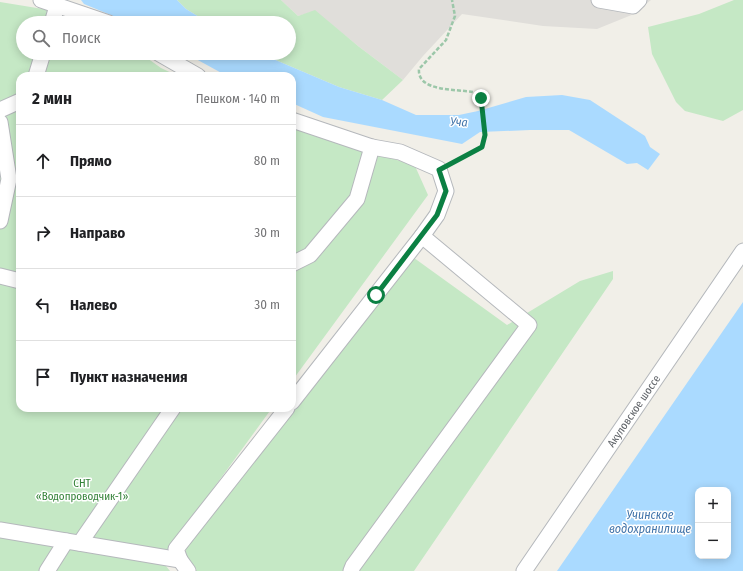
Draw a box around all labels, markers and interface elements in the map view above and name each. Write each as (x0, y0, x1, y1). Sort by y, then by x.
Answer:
search box (16, 16, 296, 60)
icon: search (30, 27, 52, 49)
text: Поиск (62, 29, 100, 47)
text: 2 мин (32, 88, 72, 109)
route end (472, 89, 490, 107)
text: Пешком · 140 m (196, 91, 280, 106)
water label: Уча (450, 115, 468, 129)
icon: ahead (32, 150, 54, 172)
text: Прямо (70, 152, 112, 170)
text: 80 m (254, 153, 280, 168)
icon: right (32, 222, 54, 244)
text: Направо (70, 224, 125, 242)
text: 30 m (254, 225, 280, 240)
route start (367, 286, 385, 304)
icon: left (32, 294, 54, 316)
text: Налево (70, 296, 117, 314)
text: 30 m (254, 297, 280, 312)
icon: arrive (32, 366, 54, 388)
text: Пункт назначения (70, 368, 188, 386)
street label: Акуловское шоссе (604, 372, 663, 449)
park label: СНТ «Водопроводчик-1» (36, 477, 128, 503)
map controls (695, 487, 731, 559)
button: + (695, 487, 731, 523)
water label: Учинское водохранилище (609, 508, 691, 536)
button: − (695, 523, 731, 559)

